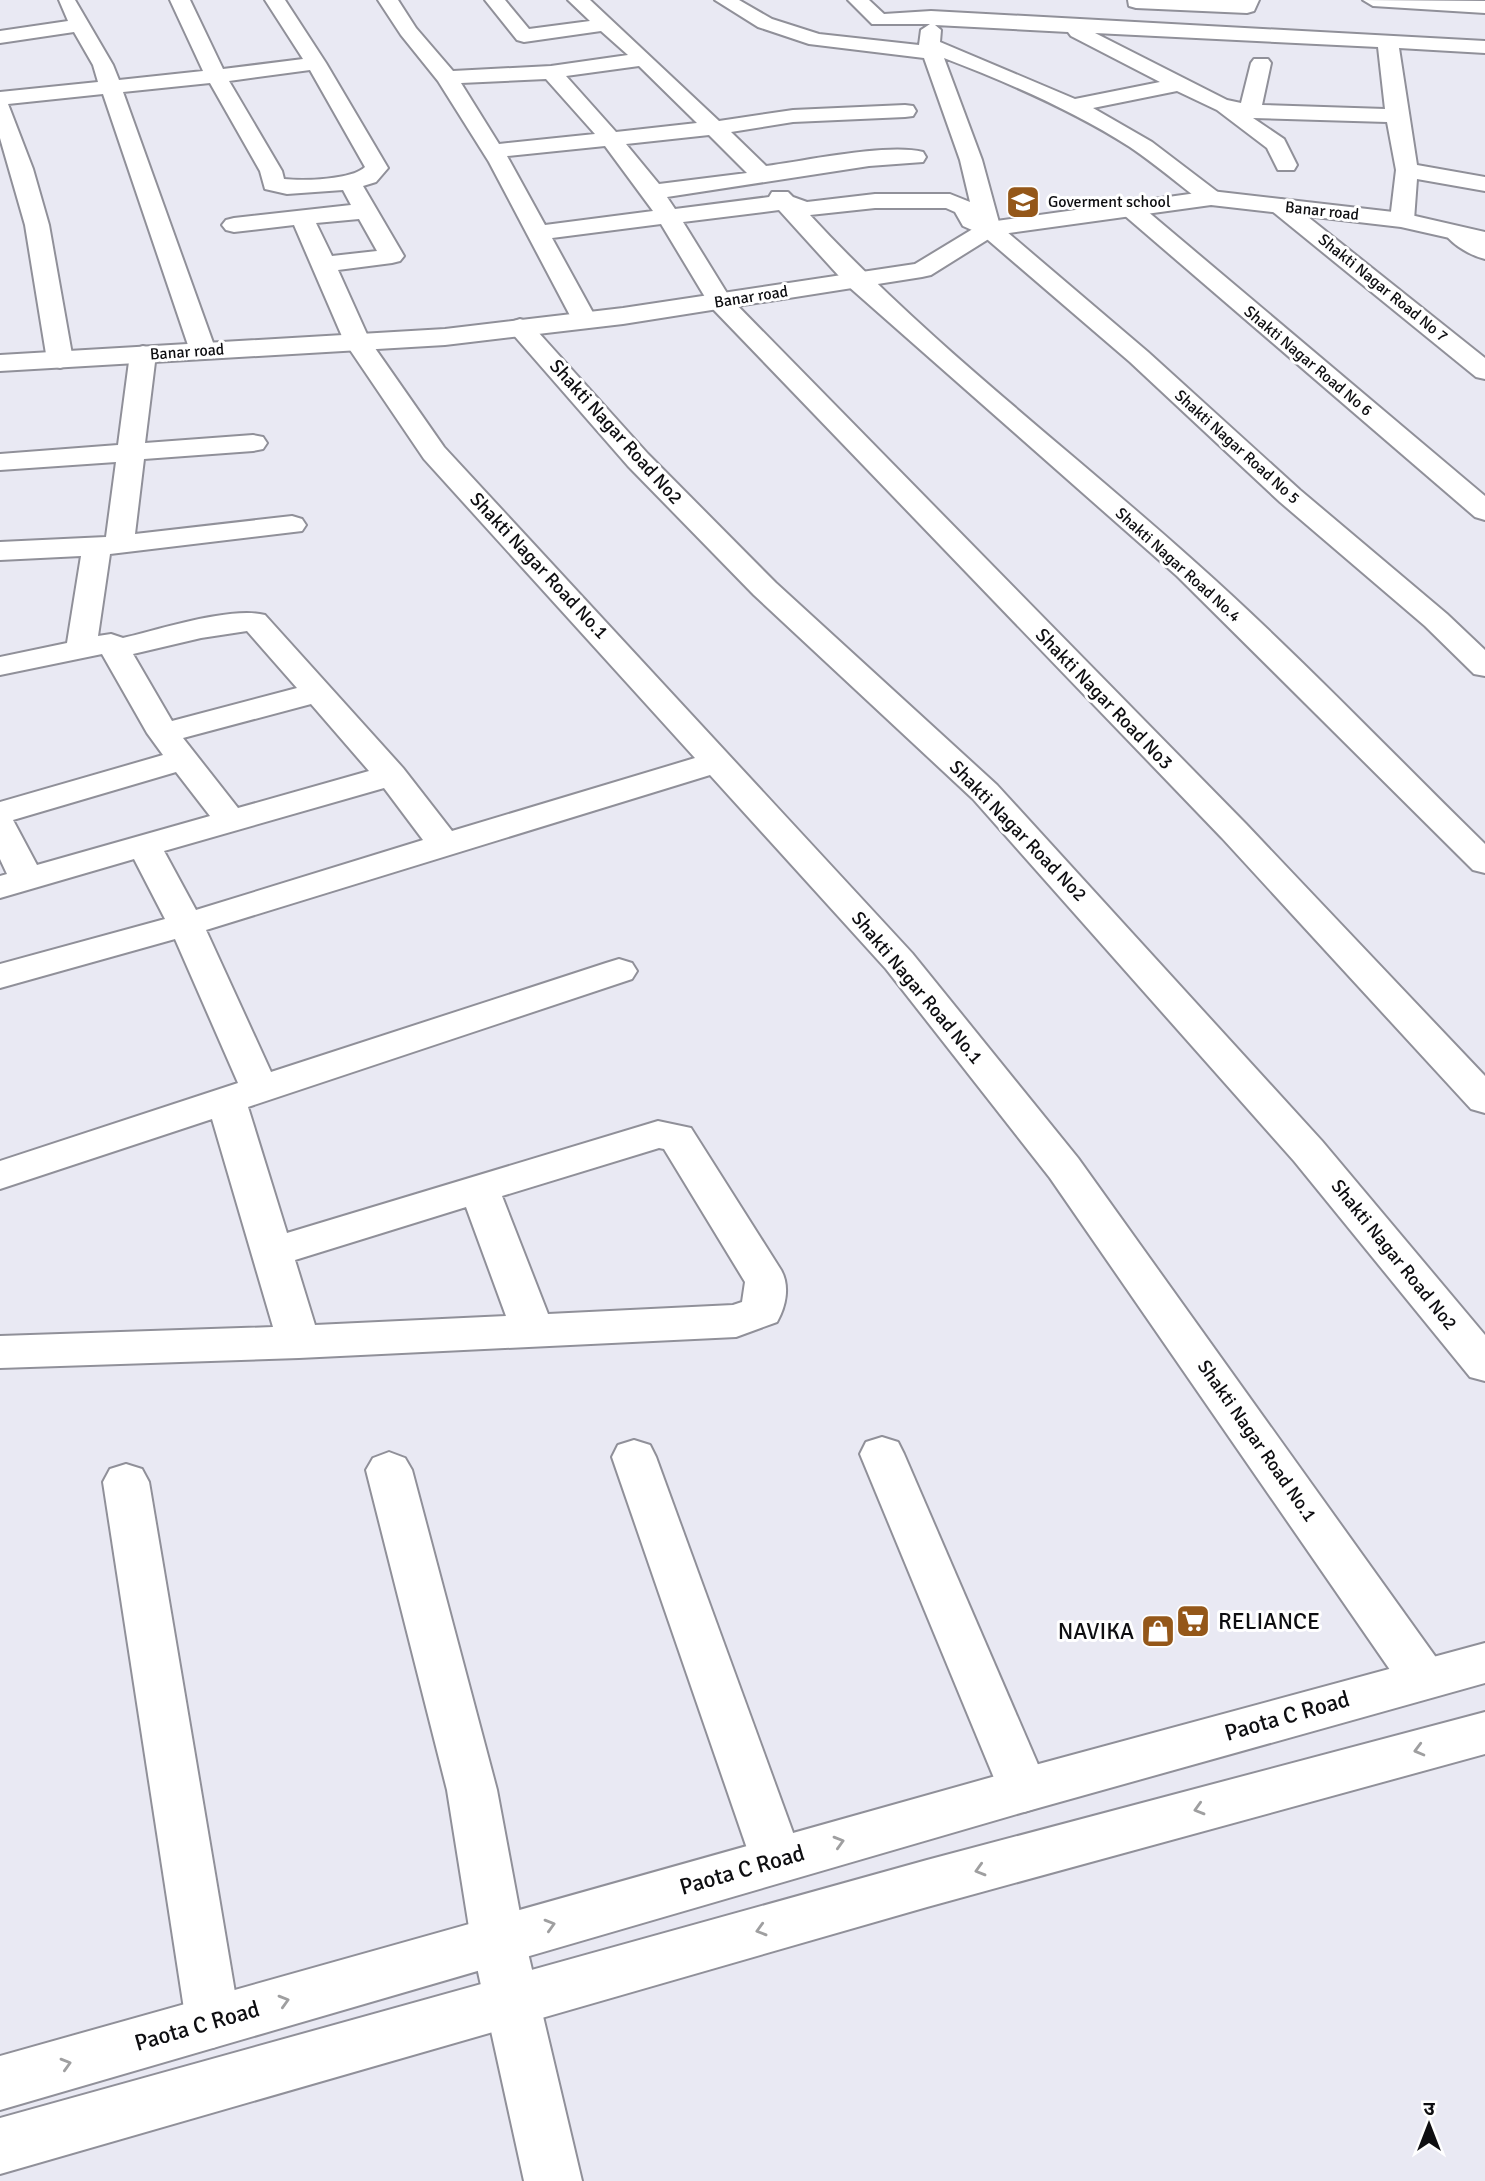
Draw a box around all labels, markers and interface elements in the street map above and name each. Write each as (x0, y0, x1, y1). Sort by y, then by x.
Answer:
school or university icon: Goverment school (1004, 183, 1042, 221)
place label: Goverment school (1048, 192, 1171, 212)
street label: Banar road (1284, 197, 1360, 225)
street label: Shakti Nagar Road No 7 (1314, 229, 1452, 347)
street label: Banar road (713, 281, 789, 313)
street label: Shakti Nagar Road No 6 (1240, 301, 1376, 421)
street label: Banar road (149, 339, 225, 365)
street label: Shakti Nagar Road No2 (544, 354, 688, 510)
street label: Shakti Nagar Road No 5 (1170, 386, 1304, 508)
street label: Shakti Nagar Road No.1 (465, 488, 613, 644)
street label: Shakti Nagar Road No.4 (1111, 503, 1245, 627)
street label: Shakti Nagar Road No3 (1030, 623, 1178, 775)
street label: Shakti Nagar Road No2 (944, 755, 1092, 907)
street label: Shakti Nagar Road No.1 (846, 907, 988, 1069)
street label: Shakti Nagar Road No2 (1326, 1175, 1462, 1335)
street label: Shakti Nagar Road No.1 (1192, 1355, 1322, 1527)
supermarket icon: RELIANCE (1174, 1602, 1212, 1640)
place label: RELIANCE (1218, 1607, 1320, 1636)
shop icon: NAVIKA (1139, 1612, 1177, 1650)
place label: NAVIKA (1058, 1617, 1134, 1646)
street label: Paota C Road (1221, 1684, 1353, 1748)
one-way arrow (1413, 1742, 1425, 1757)
one-way arrow (1193, 1801, 1205, 1815)
one-way arrow (833, 1836, 845, 1851)
street label: Paota C Road (676, 1838, 808, 1902)
one-way arrow (974, 1861, 986, 1876)
one-way arrow (544, 1919, 556, 1933)
one-way arrow (755, 1922, 767, 1937)
street label: Paota C Road (131, 1994, 263, 2058)
one-way arrow (278, 1995, 290, 2010)
one-way arrow (59, 2058, 71, 2072)
north arrow (1394, 2090, 1464, 2160)
text: उ (1423, 2097, 1435, 2121)

